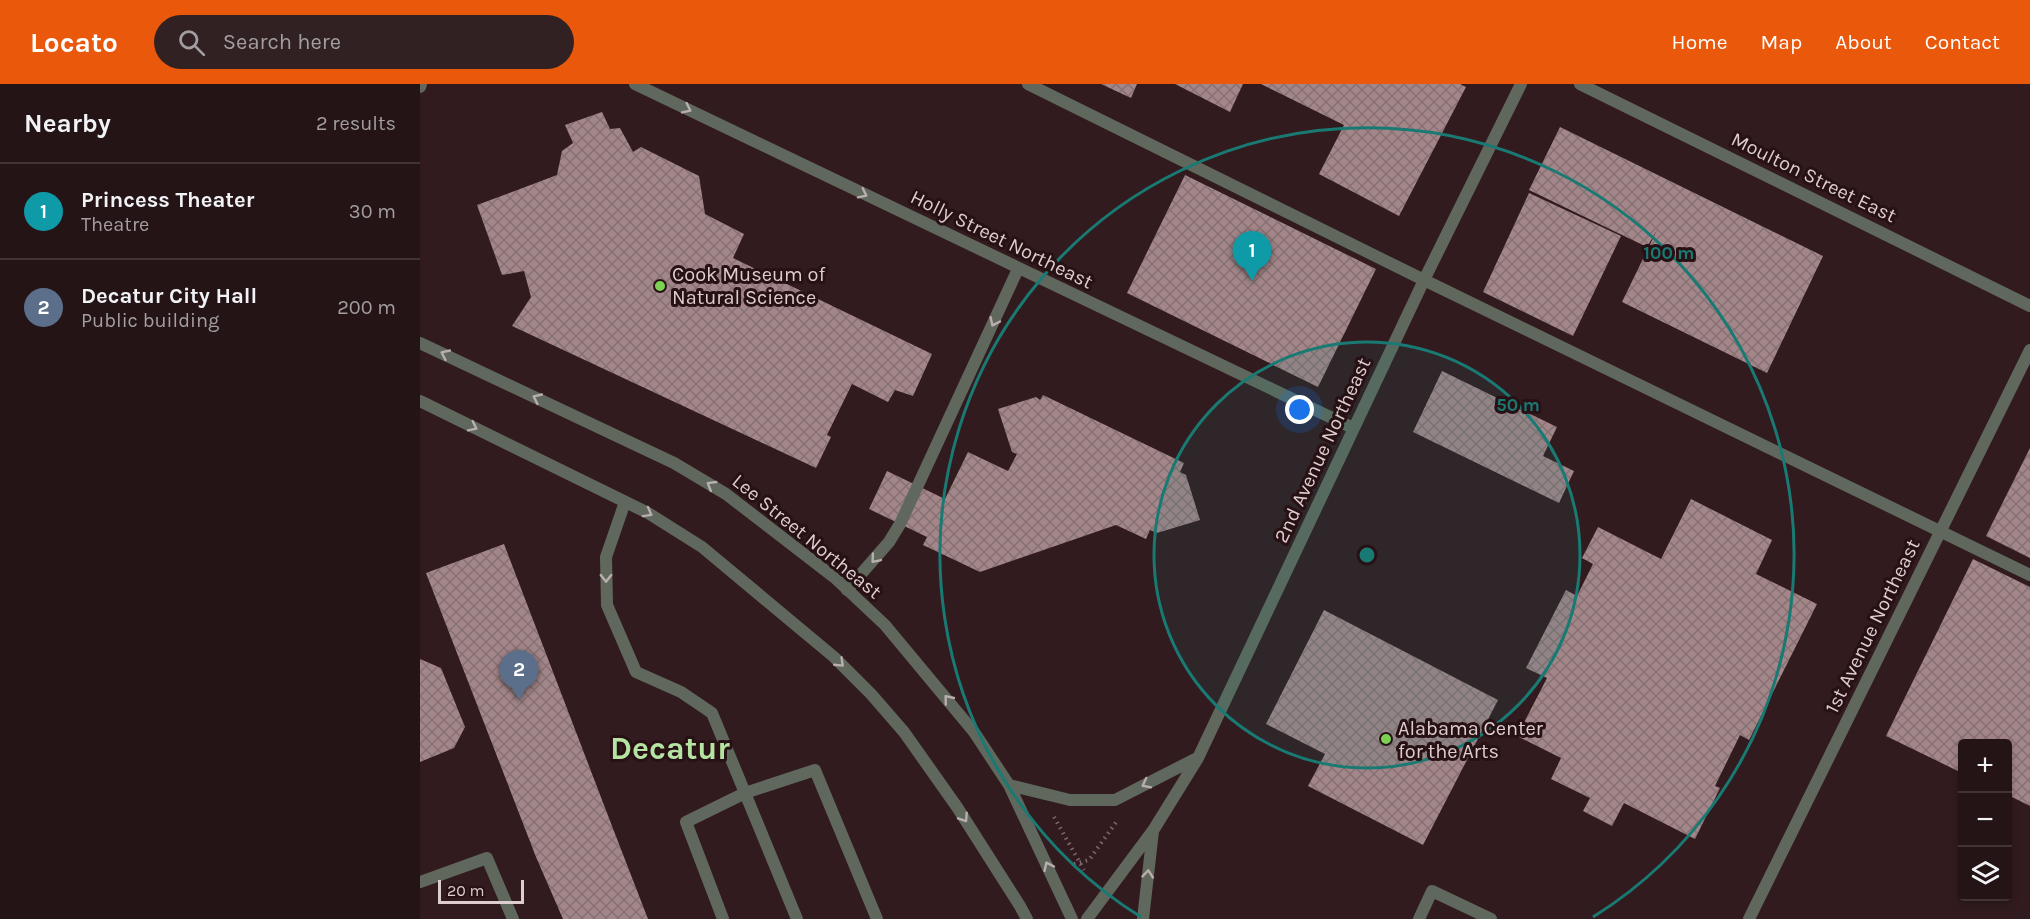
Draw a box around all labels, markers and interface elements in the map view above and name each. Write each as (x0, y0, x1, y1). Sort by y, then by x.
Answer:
search box (154, 15, 574, 69)
text: Locato (30, 26, 118, 59)
icon: search (175, 26, 208, 59)
text: Search here (223, 29, 341, 55)
text: Home (1672, 30, 1728, 54)
text: Map (1761, 30, 1802, 54)
text: About (1835, 30, 1892, 54)
text: Contact (1925, 30, 2000, 54)
one-way arrow (681, 102, 692, 114)
text: Nearby (24, 108, 111, 139)
text: 2 results (316, 112, 396, 135)
street label: Moulton Street East (1727, 127, 1900, 228)
street label: Holly Street Northeast (907, 185, 1097, 294)
one-way arrow (857, 186, 868, 198)
text: Princess Theater (81, 187, 254, 213)
text: 1 (40, 200, 47, 223)
text: 30 m (349, 200, 396, 223)
text: Theatre (81, 213, 149, 236)
pin: 1 (1232, 232, 1272, 281)
text: 100 m (1644, 242, 1694, 264)
place label: Cook Museum of Natural Science (672, 263, 825, 309)
marker: Cook Museum of Natural Science (653, 279, 667, 293)
text: Decatur City Hall (81, 283, 257, 309)
text: 2 (37, 296, 50, 319)
text: 200 m (337, 296, 396, 319)
text: Public building (81, 309, 219, 332)
one-way arrow (989, 315, 1001, 326)
one-way arrow (441, 350, 452, 362)
street label: 2nd Avenue Northeast (1269, 354, 1376, 546)
one-way arrow (532, 393, 543, 405)
text: 50 m (1496, 394, 1540, 416)
your location (1285, 395, 1314, 424)
one-way arrow (466, 420, 477, 431)
street label: Lee Street Northeast (728, 469, 886, 604)
one-way arrow (707, 481, 717, 493)
one-way arrow (641, 506, 652, 517)
street label: 1st Avenue Northeast (1820, 535, 1925, 717)
centre of rings (1357, 545, 1377, 565)
one-way arrow (872, 552, 883, 563)
one-way arrow (600, 574, 612, 583)
pin: 2 (500, 650, 538, 700)
one-way arrow (832, 656, 843, 667)
one-way arrow (944, 695, 955, 706)
place label: Alabama Center for the Arts (1398, 717, 1544, 763)
district label: Decatur (610, 730, 730, 767)
marker: Alabama Center for the Arts (1379, 732, 1393, 746)
map controls (1958, 739, 2012, 901)
button: + (1958, 739, 2012, 793)
one-way arrow (1142, 777, 1152, 788)
button: − (1958, 793, 2012, 847)
one-way arrow (957, 811, 968, 822)
button: layers (1958, 847, 2012, 901)
one-way arrow (1043, 861, 1055, 872)
one-way arrow (1141, 869, 1153, 878)
scale bar (438, 877, 524, 904)
text: 20 m (447, 881, 485, 900)

